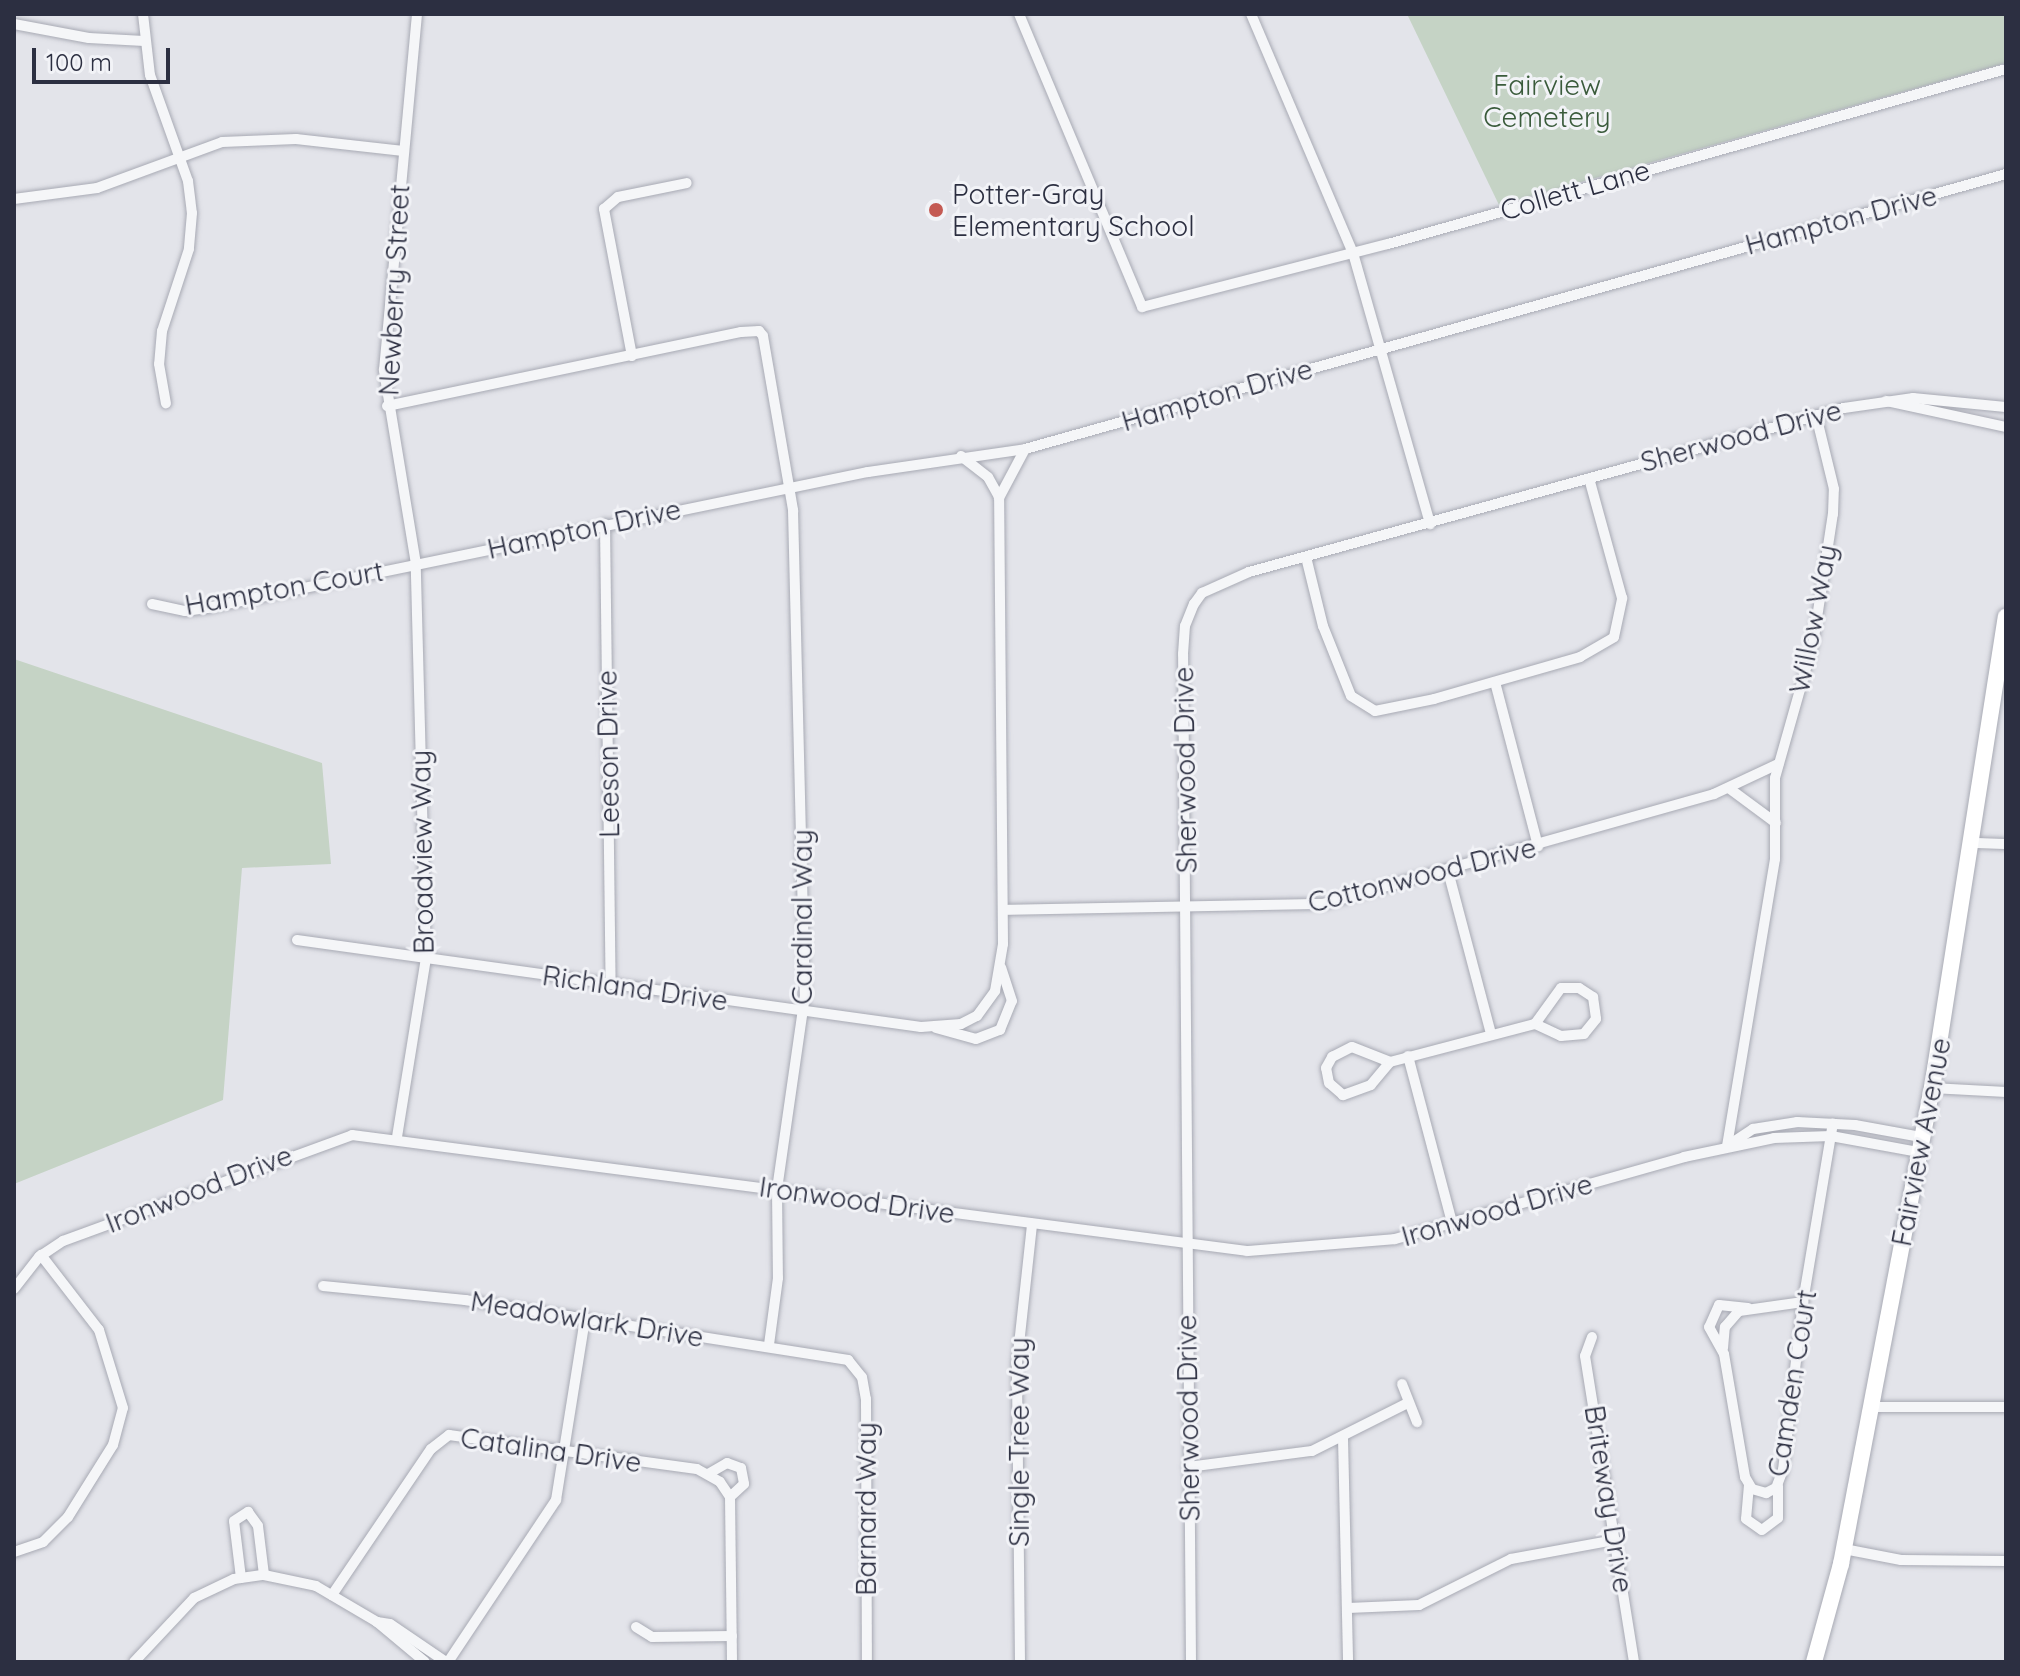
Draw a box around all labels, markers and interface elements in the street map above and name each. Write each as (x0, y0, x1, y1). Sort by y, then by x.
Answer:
scale bar (36, 32, 174, 82)
text: 100 m (46, 47, 112, 77)
park label: Fairview Cemetery (1483, 68, 1611, 134)
street label: Collett Lane (1496, 153, 1654, 227)
place label: Potter-Gray Elementary School (952, 177, 1195, 243)
street label: Hampton Drive (1741, 178, 1941, 262)
street label: Newberry Street (372, 183, 416, 397)
marker: Potter-Gray Elementary School (927, 201, 945, 219)
street label: Hampton Drive (1118, 352, 1316, 438)
street label: Sherwood Drive (1637, 393, 1845, 479)
street label: Hampton Drive (484, 492, 684, 566)
street label: Willow Way (1782, 542, 1844, 696)
street label: Hampton Court (182, 554, 386, 622)
street label: Sherwood Drive (1166, 666, 1204, 874)
street label: Leeson Drive (590, 670, 626, 838)
street label: Broadview Way (403, 750, 441, 954)
street label: Cardinal Way (785, 829, 819, 1005)
street label: Cottonwood Drive (1304, 830, 1540, 920)
street label: Richland Drive (540, 958, 730, 1018)
street label: Fairview Avenue (1884, 1035, 1958, 1249)
street label: Ironwood Drive (101, 1138, 297, 1240)
street label: Ironwood Drive (1398, 1167, 1596, 1253)
street label: Ironwood Drive (757, 1170, 957, 1230)
street label: Meadowlark Drive (468, 1284, 706, 1354)
street label: Camden Court (1761, 1287, 1823, 1479)
street label: Sherwood Drive (1169, 1314, 1207, 1522)
street label: Single Tree Way (1002, 1337, 1036, 1547)
street label: Briteway Drive (1578, 1403, 1640, 1595)
street label: Catalina Drive (458, 1421, 644, 1479)
street label: Barnard Way (849, 1422, 883, 1596)

